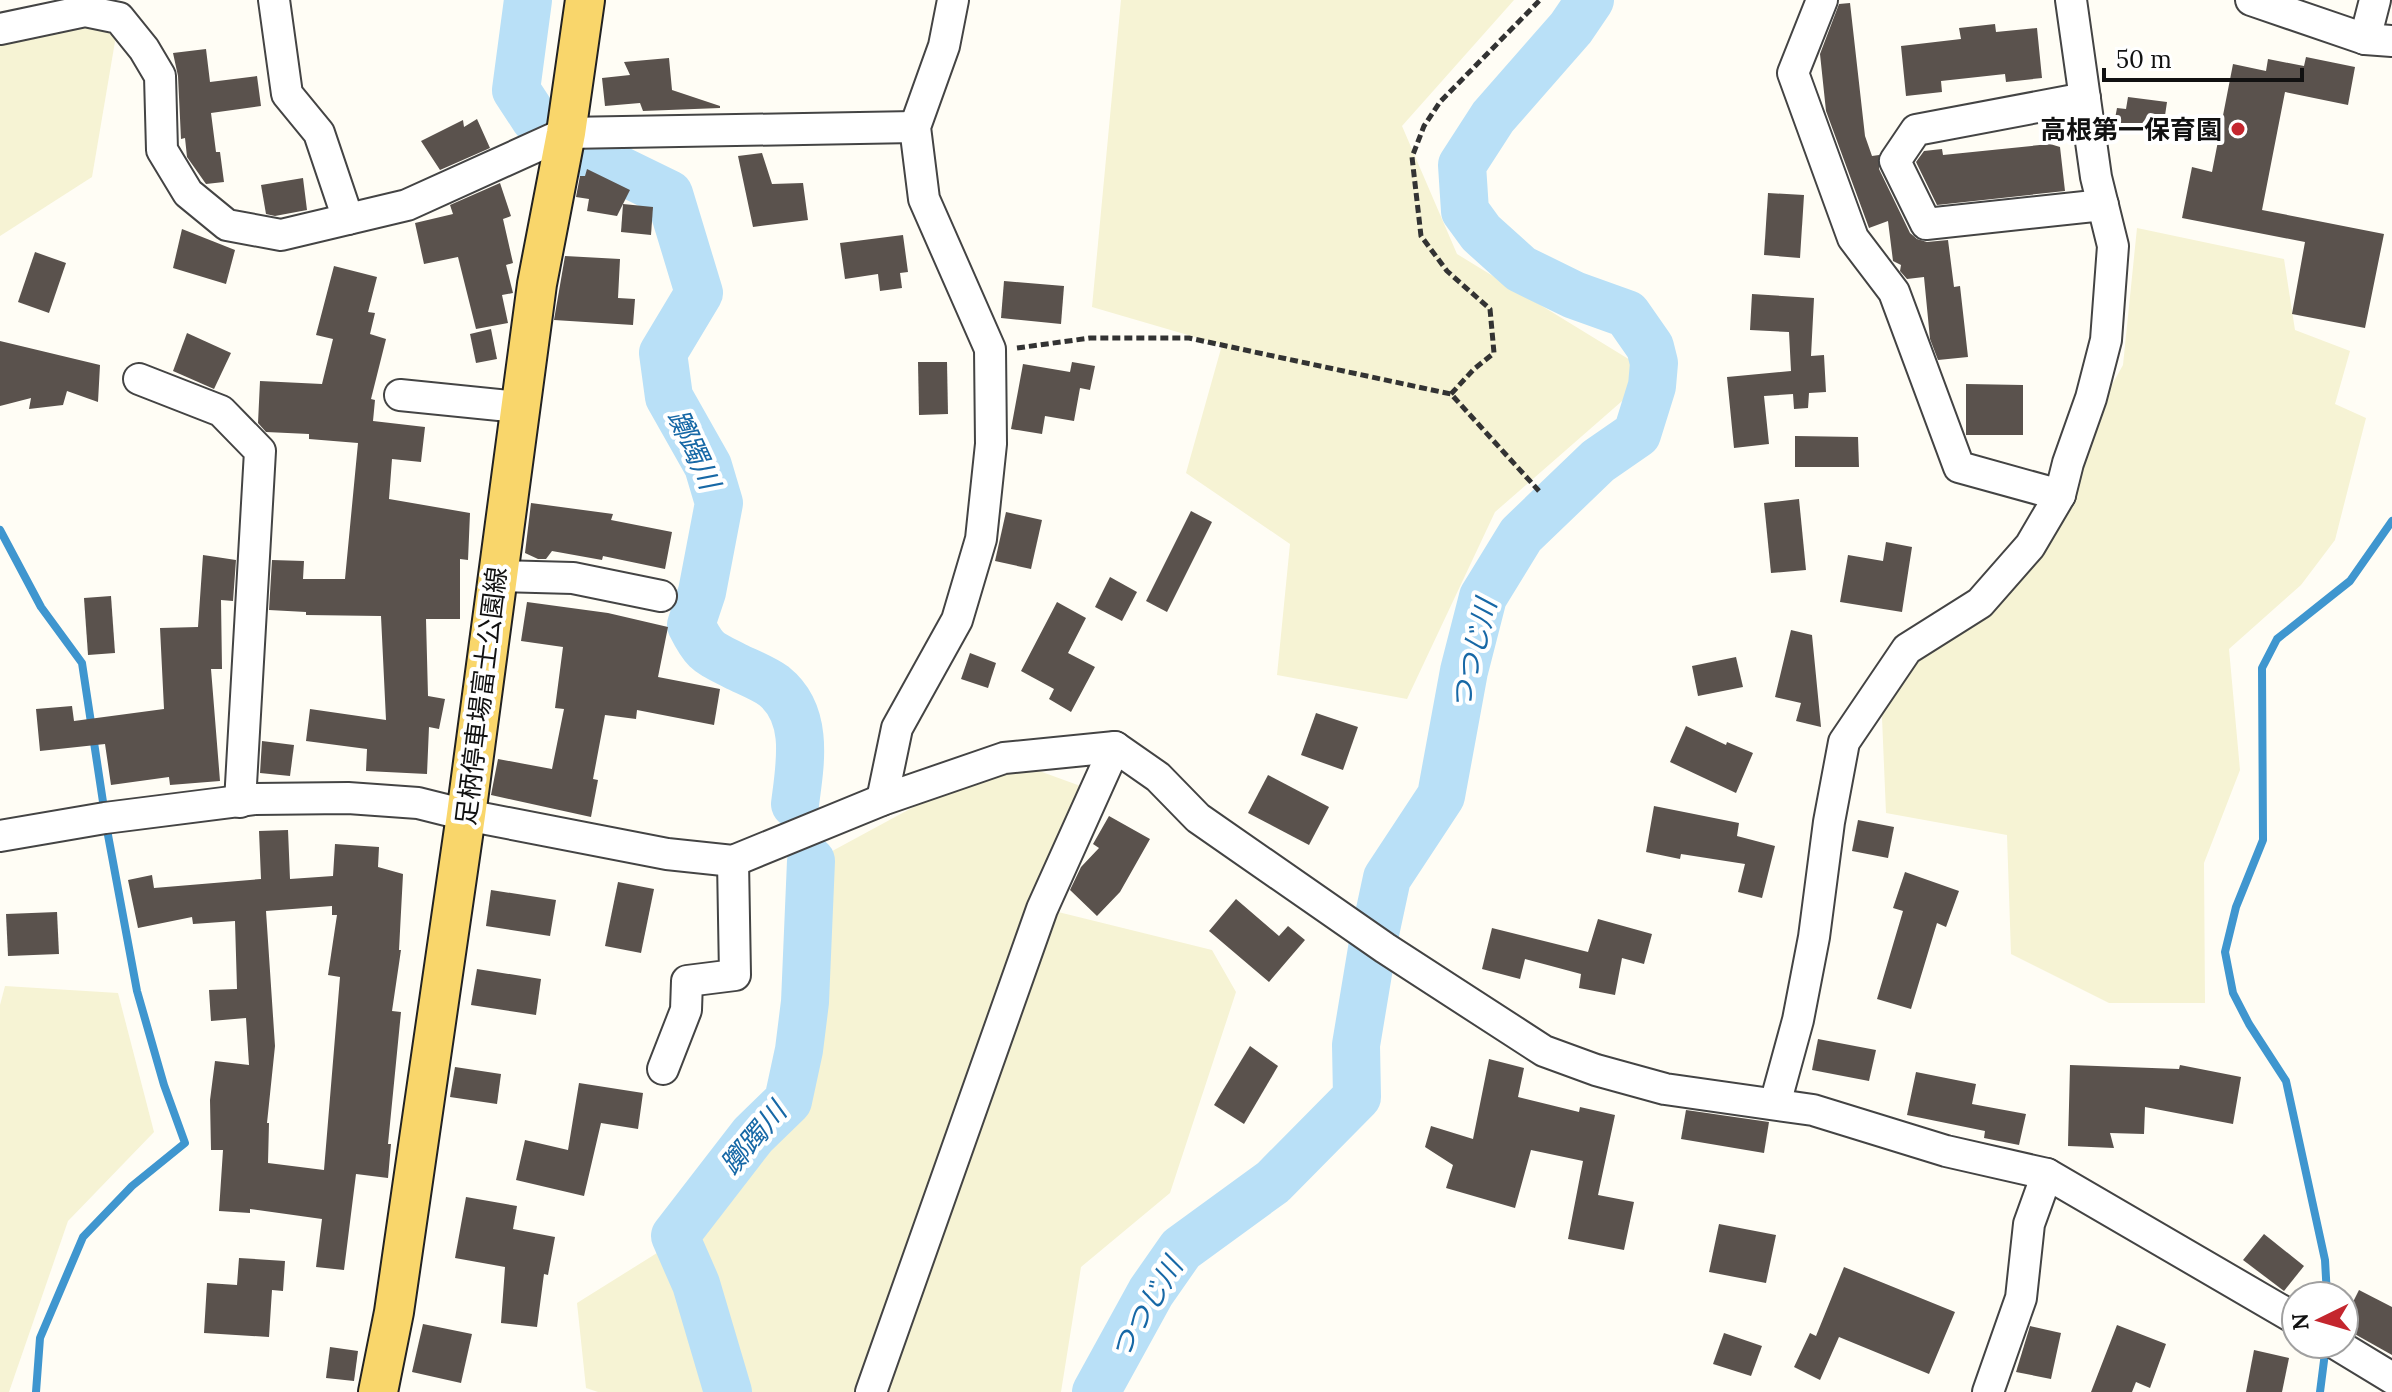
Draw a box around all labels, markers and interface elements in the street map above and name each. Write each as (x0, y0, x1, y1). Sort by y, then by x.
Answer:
scale bar (2104, 32, 2302, 82)
text: 50 m (2116, 44, 2172, 75)
place label: 高根第一保育園 (2040, 113, 2222, 146)
marker: 高根第一保育園 (2229, 120, 2247, 138)
water label: 躑躅川 (660, 403, 729, 497)
street label: 足柄停車場富士公園線 (449, 565, 513, 827)
water label: つつじ川 (1442, 592, 1505, 713)
water label: 躑躅川 (712, 1092, 796, 1182)
water label: つつじ川 (1102, 1248, 1192, 1365)
north arrow (2280, 1280, 2360, 1360)
text: N (2285, 1312, 2315, 1331)

